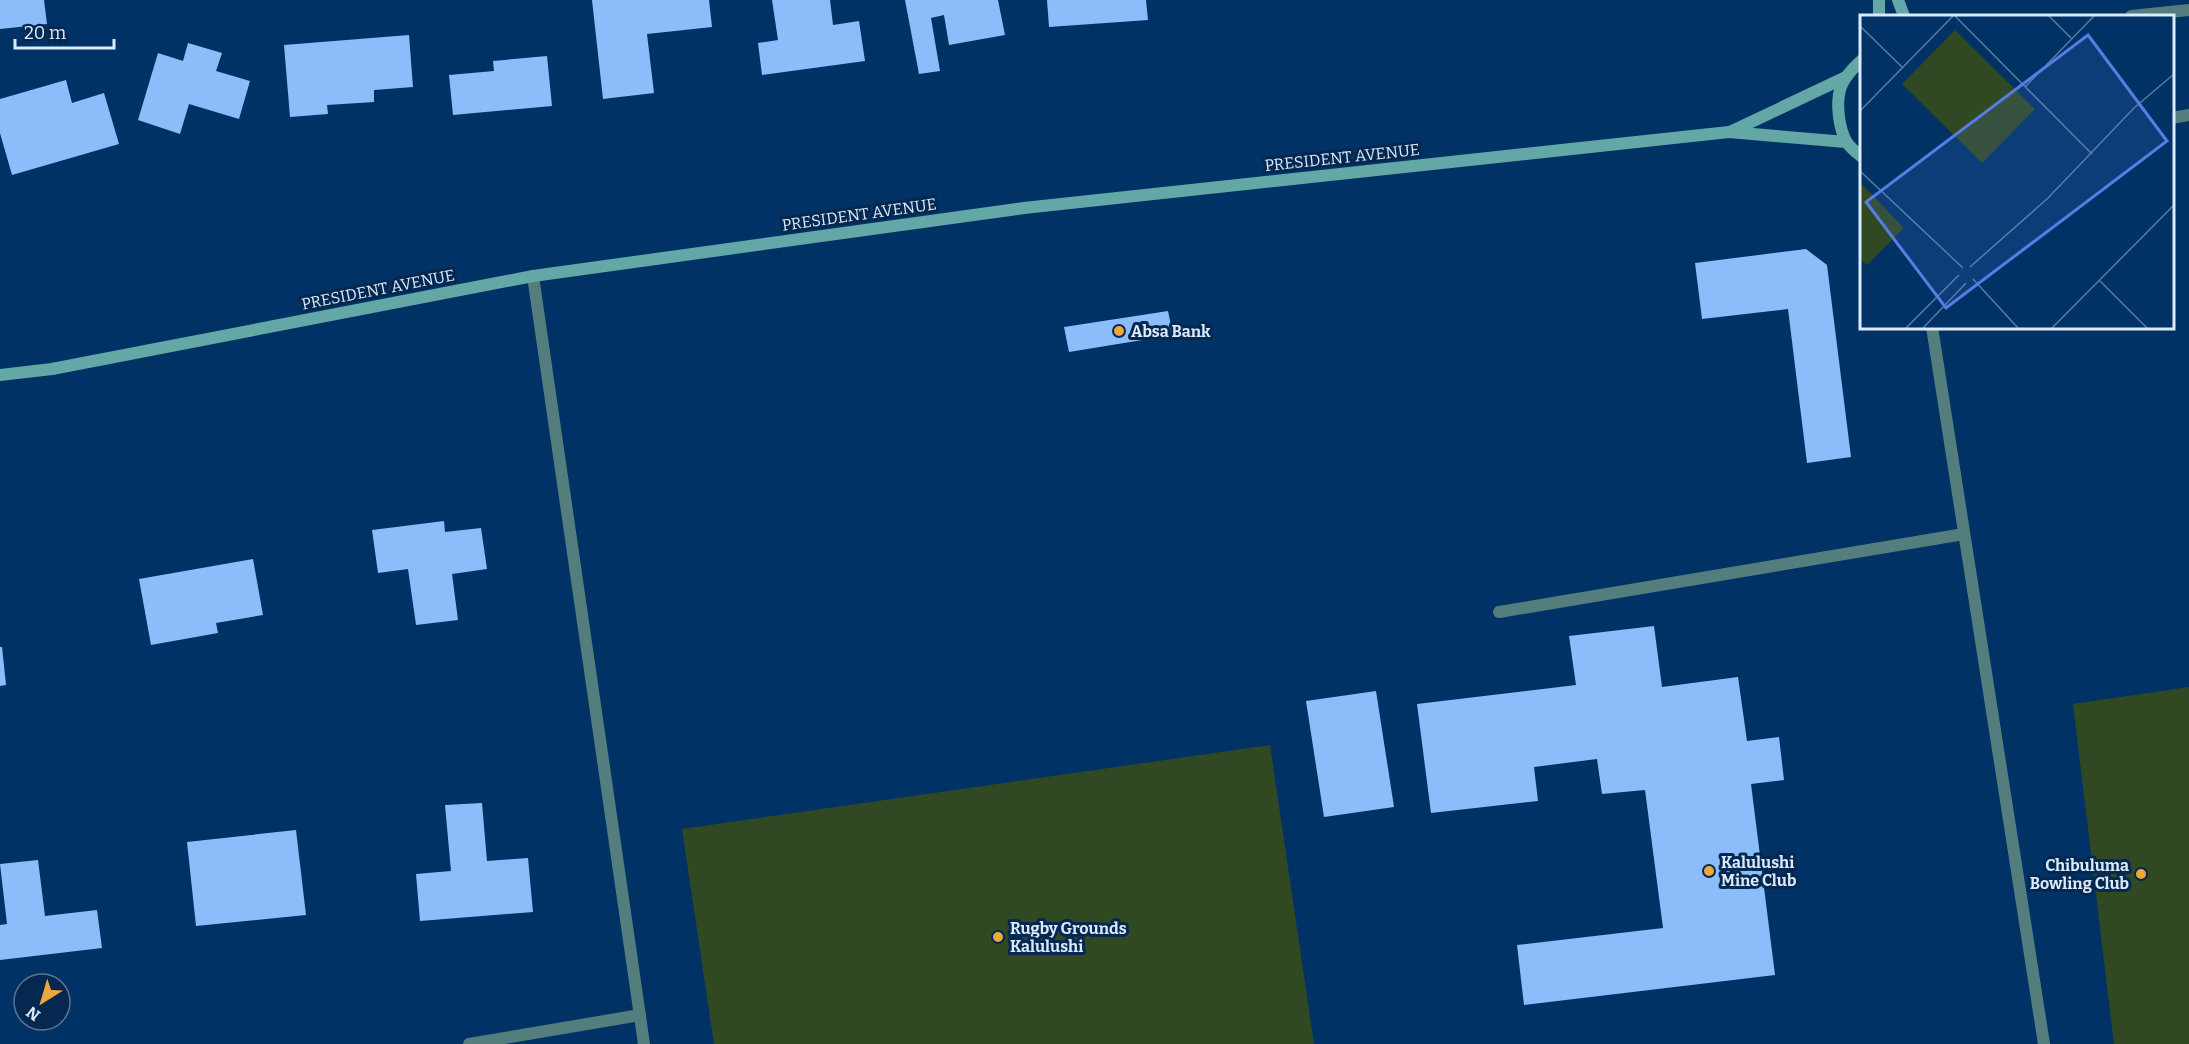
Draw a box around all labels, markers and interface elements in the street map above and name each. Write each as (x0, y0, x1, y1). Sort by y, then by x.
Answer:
scale bar (15, 12, 114, 50)
inset map (1860, 15, 2174, 328)
text: 20 m (24, 22, 66, 44)
street label: PRESIDENT AVENUE (1264, 140, 1421, 175)
street label: PRESIDENT AVENUE (781, 194, 938, 235)
street label: PRESIDENT AVENUE (300, 265, 456, 314)
place label: Absa Bank (1131, 322, 1211, 341)
marker: Absa Bank (1112, 324, 1126, 338)
place label: Kalulushi Mine Club (1721, 853, 1796, 890)
place label: Chibuluma Bowling Club (2030, 856, 2129, 893)
marker: Kalulushi Mine Club (1702, 864, 1716, 878)
marker: Chibuluma Bowling Club (2134, 867, 2148, 881)
place label: Rugby Grounds Kalulushi (1010, 919, 1127, 956)
marker: Rugby Grounds Kalulushi (991, 930, 1005, 944)
north arrow (12, 972, 72, 1032)
text: N (23, 1002, 44, 1025)

